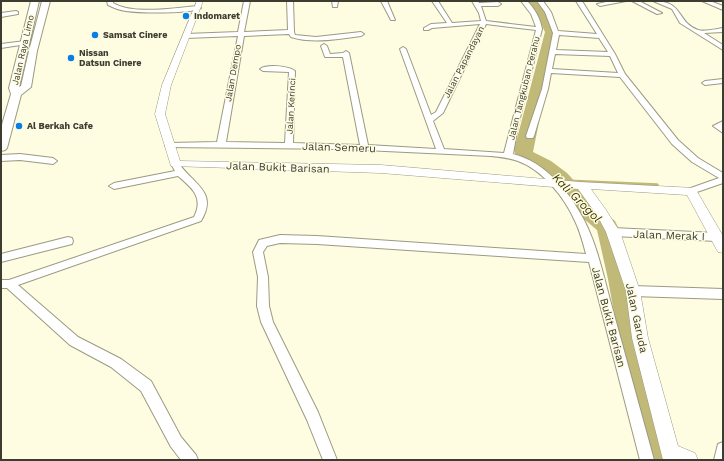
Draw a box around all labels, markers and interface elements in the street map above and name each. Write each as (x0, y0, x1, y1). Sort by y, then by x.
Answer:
marker: Indomaret (181, 11, 191, 21)
place label: Indomaret (194, 11, 240, 21)
street label: Jalan Raya Limo (10, 14, 36, 86)
street label: Jalan Papandayan (442, 25, 486, 99)
marker: Samsat Cinere (90, 30, 100, 40)
place label: Samsat Cinere (103, 30, 167, 40)
street label: Jalan Tangkuban Perahu (506, 35, 542, 141)
street label: Jalan Dempo (223, 44, 243, 102)
place label: Nissan Datsun Cinere (79, 48, 141, 68)
marker: Nissan Datsun Cinere (66, 53, 76, 63)
street label: Jalan Kerinci (285, 78, 297, 134)
marker: Al Berkah Cafe (14, 121, 24, 131)
place label: Al Berkah Cafe (27, 121, 93, 131)
street label: Jalan Semeru (302, 140, 376, 155)
street label: Jalan Bukit Barisan (226, 159, 330, 176)
water label: Kali Grogol (550, 171, 605, 226)
street label: Jalan Merak I (633, 228, 705, 243)
street label: Jalan Bukit Barisan (589, 265, 628, 369)
street label: Jalan Garuda (623, 282, 650, 354)

